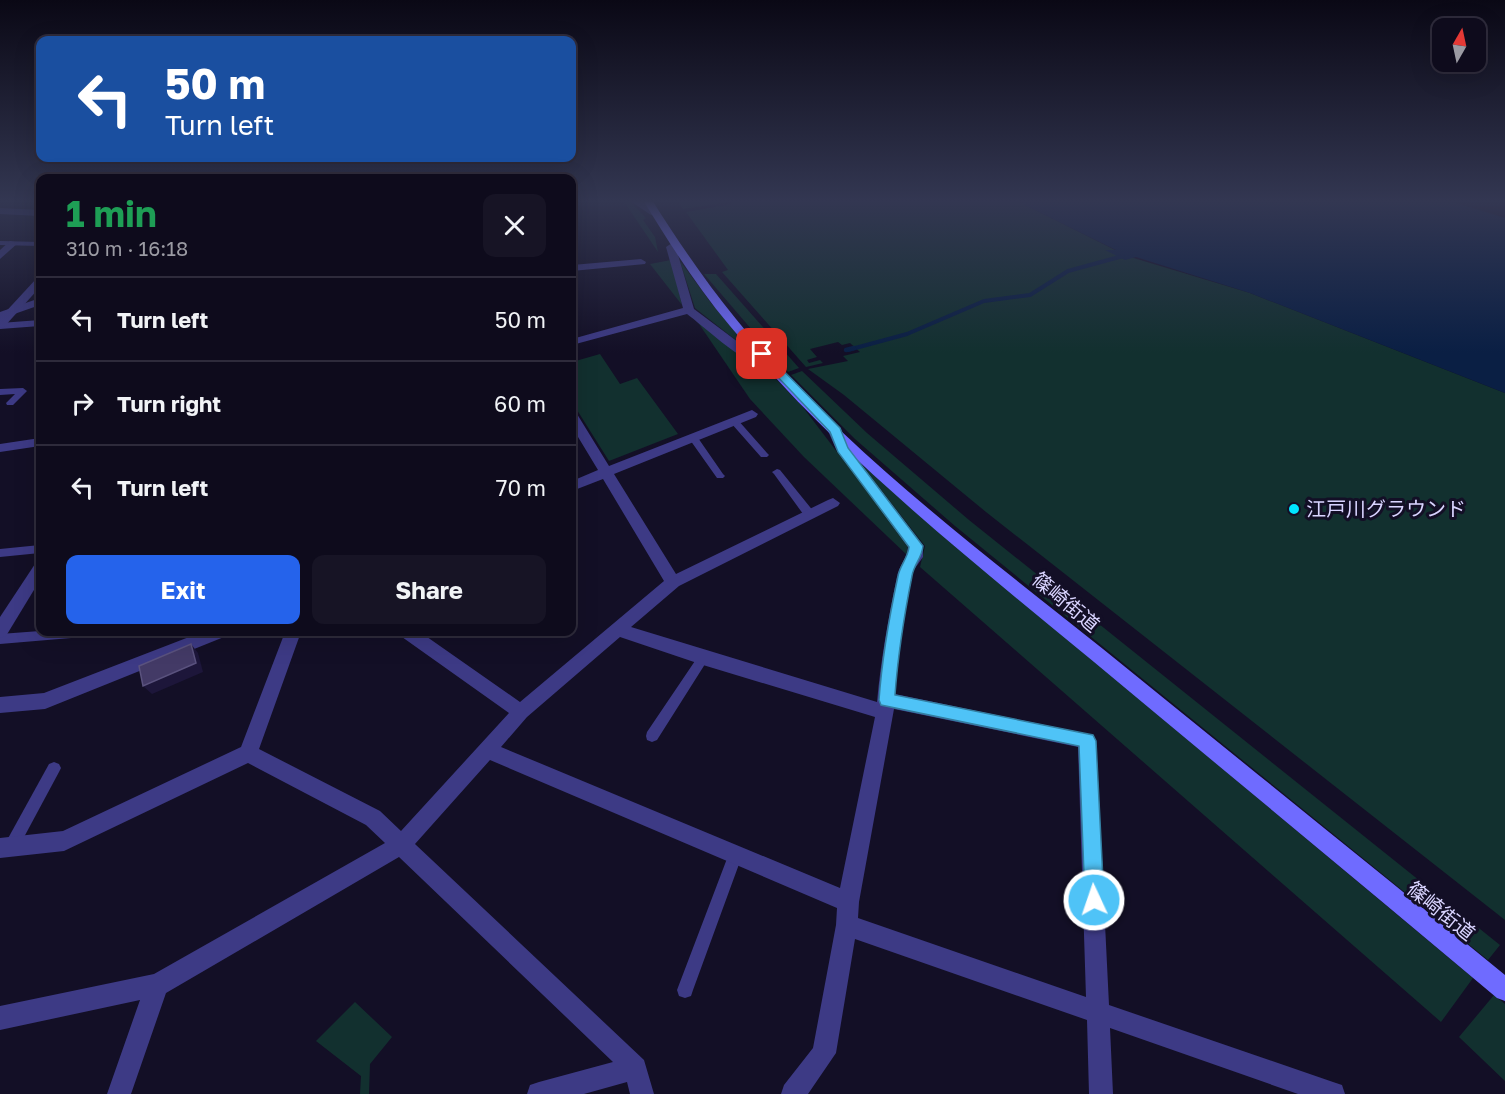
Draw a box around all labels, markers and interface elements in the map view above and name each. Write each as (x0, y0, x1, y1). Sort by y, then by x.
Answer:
north arrow (1432, 18, 1486, 72)
map controls (1432, 18, 1486, 72)
text: 50 m (165, 58, 265, 108)
icon: left (66, 60, 144, 138)
text: Turn left (165, 109, 274, 141)
text: 1 min (66, 192, 157, 235)
button: close (483, 194, 546, 257)
text: 310 m · 16:18 (66, 236, 188, 260)
icon: left (66, 303, 99, 336)
text: Turn left (117, 306, 208, 333)
text: 50 m (495, 306, 546, 333)
pin (736, 328, 787, 379)
icon: arrive (745, 337, 778, 370)
icon: right (66, 387, 99, 420)
text: Turn right (117, 390, 221, 417)
text: 60 m (494, 390, 546, 417)
icon: left (66, 471, 99, 504)
text: Turn left (117, 474, 208, 501)
text: 70 m (496, 474, 546, 501)
place label: 江戸川グラウンド (1306, 496, 1466, 520)
marker: 江戸川グラウンド (1287, 502, 1301, 516)
button: Exit (66, 555, 300, 624)
button: Share (312, 555, 546, 624)
street label: 篠崎街道 (1028, 566, 1105, 636)
position arrow (1062, 868, 1126, 932)
street label: 篠崎街道 (1403, 876, 1480, 945)

